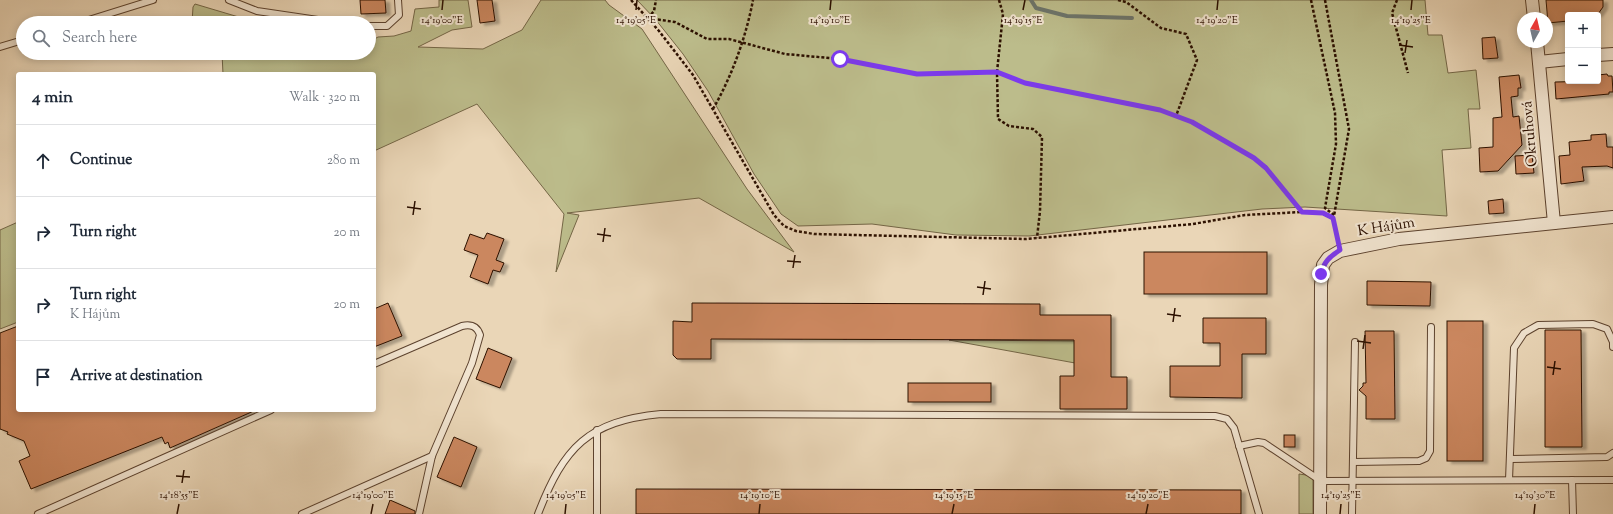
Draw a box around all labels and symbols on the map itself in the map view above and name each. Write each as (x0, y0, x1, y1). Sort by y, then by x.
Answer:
north arrow (1517, 12, 1553, 48)
text: 14°19'00"E (421, 13, 463, 28)
text: 14°19'05"E (616, 13, 656, 28)
text: 14°19'10"E (810, 13, 850, 28)
text: 14°19'15"E (1004, 13, 1042, 28)
text: 14°19'20"E (1196, 13, 1238, 28)
text: 14°19'25"E (1391, 13, 1431, 28)
route start (831, 50, 849, 68)
street label: Okruhová (1517, 100, 1544, 168)
street label: K Hájům (1356, 212, 1417, 242)
route end (1312, 265, 1330, 283)
text: 14°18'55"E (159, 488, 199, 503)
text: 14°19'00"E (352, 488, 394, 503)
text: 14°19'05"E (546, 488, 586, 503)
text: 14°19'10"E (740, 488, 780, 503)
text: 14°19'15"E (935, 488, 973, 503)
text: 14°19'20"E (1127, 488, 1169, 503)
text: 14°19'25"E (1321, 488, 1361, 503)
text: 14°19'30"E (1515, 488, 1555, 503)

